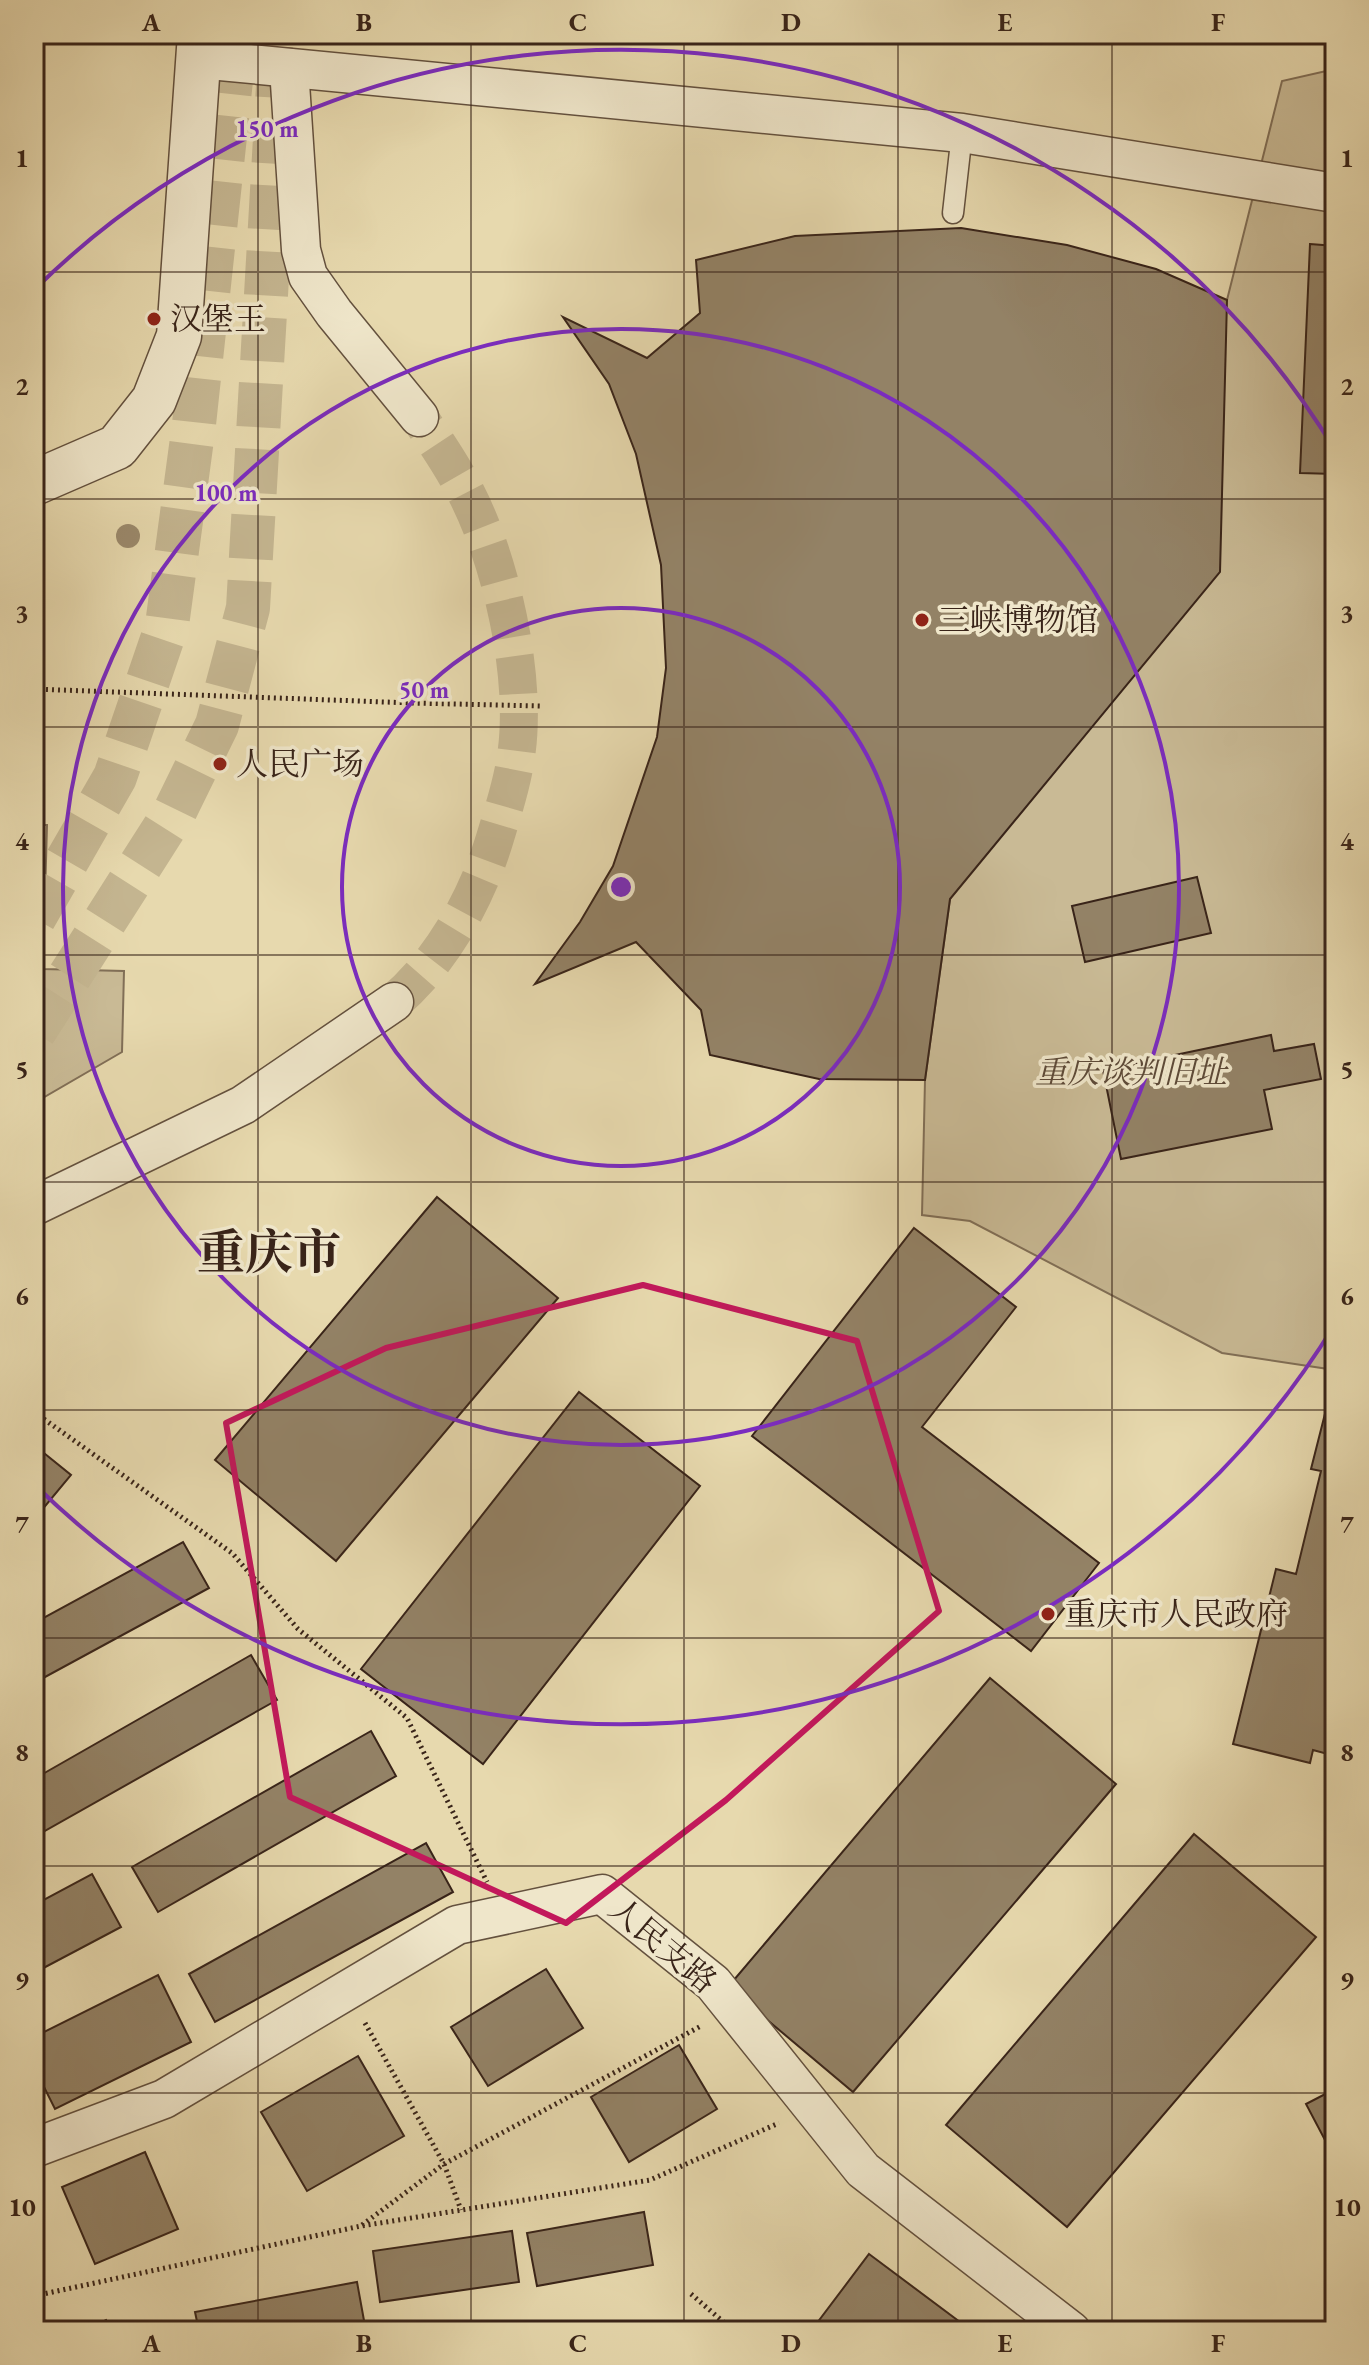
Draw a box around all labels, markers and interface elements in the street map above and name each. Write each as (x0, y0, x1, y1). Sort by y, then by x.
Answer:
text: A (141, 5, 161, 39)
text: B (356, 5, 372, 39)
text: C (569, 5, 587, 39)
text: D (781, 5, 801, 39)
text: E (998, 5, 1013, 39)
text: F (1211, 5, 1225, 39)
text: 150 m (235, 113, 299, 144)
text: 1 (15, 141, 29, 175)
text: 1 (1340, 141, 1354, 175)
place label: 汉堡王 (170, 298, 266, 340)
marker: 汉堡王 (145, 310, 163, 328)
text: 2 (15, 369, 29, 403)
text: 2 (1340, 369, 1354, 403)
text: 100 m (194, 477, 258, 508)
text: 3 (15, 596, 29, 630)
text: 3 (1340, 596, 1354, 630)
place label: 三峡博物馆 (938, 599, 1098, 641)
marker: 三峡博物馆 (913, 611, 931, 629)
text: 50 m (399, 674, 449, 705)
place label: 人民广场 (236, 743, 364, 785)
marker: 人民广场 (211, 755, 229, 773)
text: 4 (15, 824, 29, 858)
text: 4 (1340, 824, 1354, 858)
centre of rings (607, 873, 635, 901)
park label: 重庆谈判旧址 (1035, 1051, 1229, 1093)
text: 5 (15, 1052, 29, 1086)
text: 5 (1340, 1052, 1354, 1086)
district label: 重庆市 (197, 1221, 341, 1283)
text: 6 (15, 1279, 29, 1313)
text: 6 (1340, 1279, 1354, 1313)
text: 7 (15, 1507, 29, 1541)
text: 7 (1340, 1507, 1354, 1541)
place label: 重庆市人民政府 (1064, 1593, 1288, 1635)
marker: 重庆市人民政府 (1039, 1605, 1057, 1623)
text: 8 (15, 1735, 29, 1769)
text: 8 (1340, 1735, 1354, 1769)
street label: 人民支路 (600, 1888, 726, 2002)
text: 9 (15, 1963, 29, 1997)
text: 9 (1340, 1963, 1354, 1997)
text: 10 (8, 2190, 36, 2224)
text: 10 (1333, 2190, 1361, 2224)
text: A (141, 2326, 161, 2360)
text: B (356, 2326, 372, 2360)
text: C (569, 2326, 587, 2360)
text: D (781, 2326, 801, 2360)
text: E (998, 2326, 1013, 2360)
text: F (1211, 2326, 1225, 2360)

